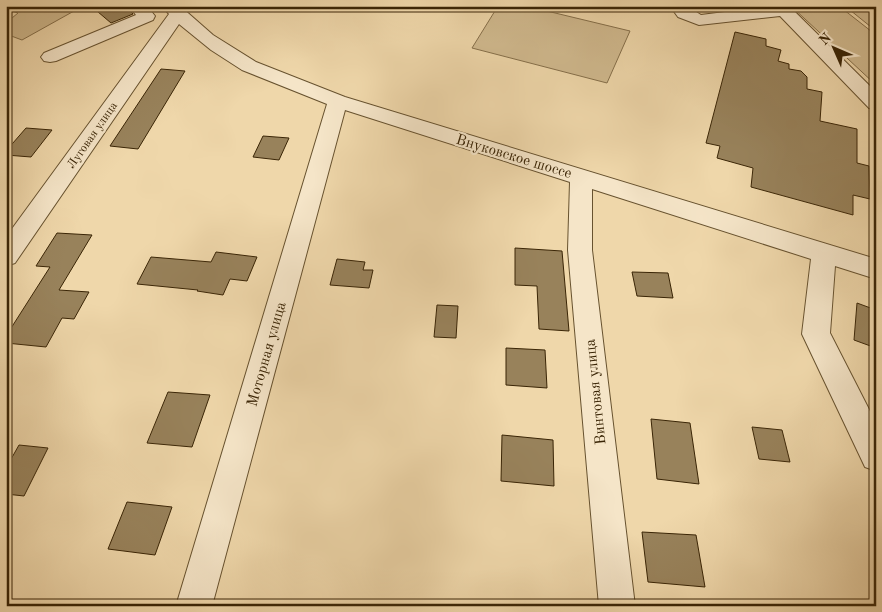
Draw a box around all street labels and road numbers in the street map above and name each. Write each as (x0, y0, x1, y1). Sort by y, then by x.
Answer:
street label: Луговая улица (65, 100, 120, 171)
street label: Внуковское шоссе (454, 133, 573, 182)
street label: Моторная улица (245, 300, 290, 409)
street label: Винтовая улица (583, 338, 609, 445)

